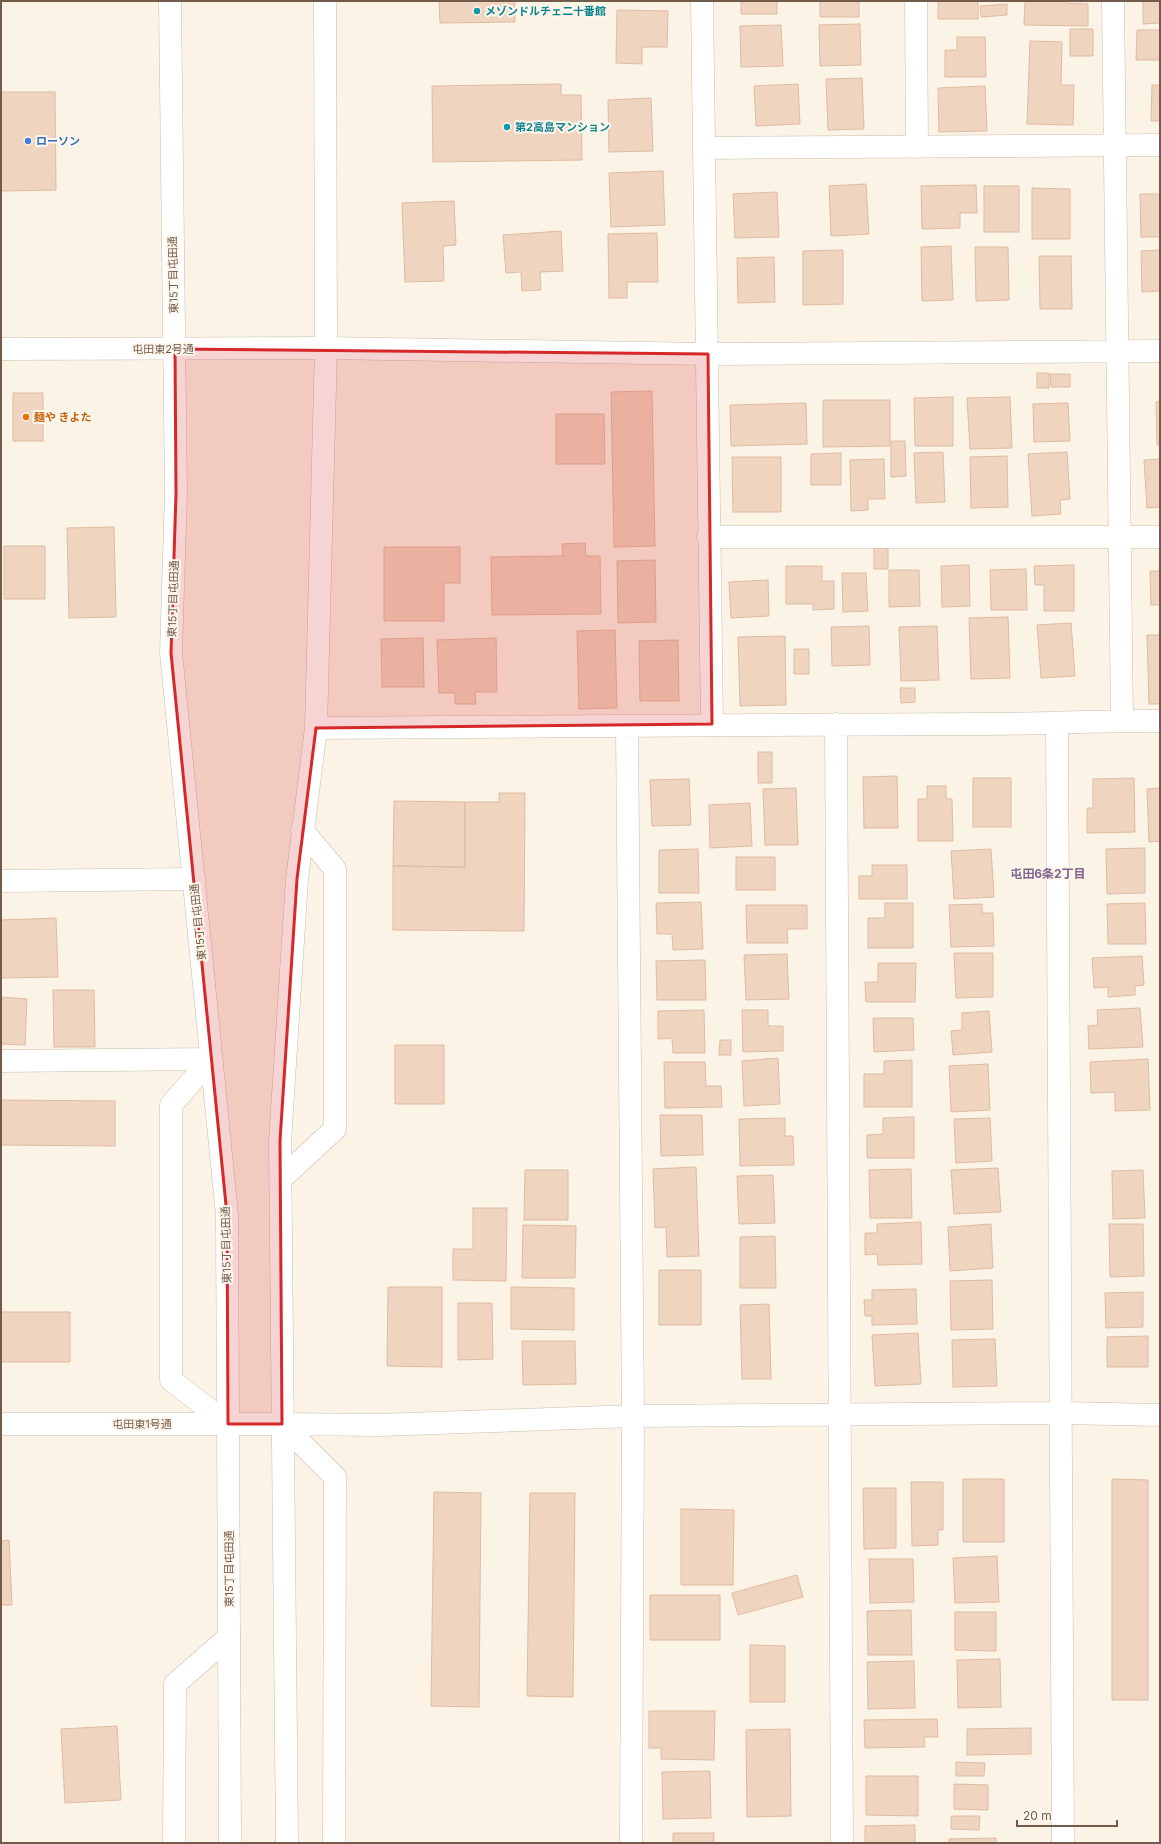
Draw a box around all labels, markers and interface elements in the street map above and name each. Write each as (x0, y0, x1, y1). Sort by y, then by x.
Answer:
place label: メゾンドルチェ二十番館 (485, 4, 606, 18)
marker: メゾンドルチェ二十番館 (472, 6, 482, 16)
place label: 第2高島マンション (515, 120, 610, 134)
marker: 第2高島マンション (502, 122, 512, 132)
place label: ローソン (36, 134, 80, 148)
marker: ローソン (23, 136, 33, 146)
street label: 東15丁目屯田通 (165, 236, 181, 314)
street label: 屯田東2号通 (132, 342, 194, 356)
place label: 麺や きよた (33, 410, 92, 424)
marker: 麺や きよた (21, 412, 31, 422)
street label: 東15丁目屯田通 (165, 560, 181, 638)
district label: 屯田6条2丁目 (1010, 866, 1086, 881)
street label: 東15丁目屯田通 (187, 883, 209, 961)
street label: 東15丁目屯田通 (218, 1206, 234, 1284)
street label: 屯田東1号通 (112, 1417, 172, 1431)
street label: 東15丁目屯田通 (222, 1530, 236, 1608)
scale bar (1017, 1802, 1117, 1828)
text: 20 m (1023, 1808, 1052, 1823)

